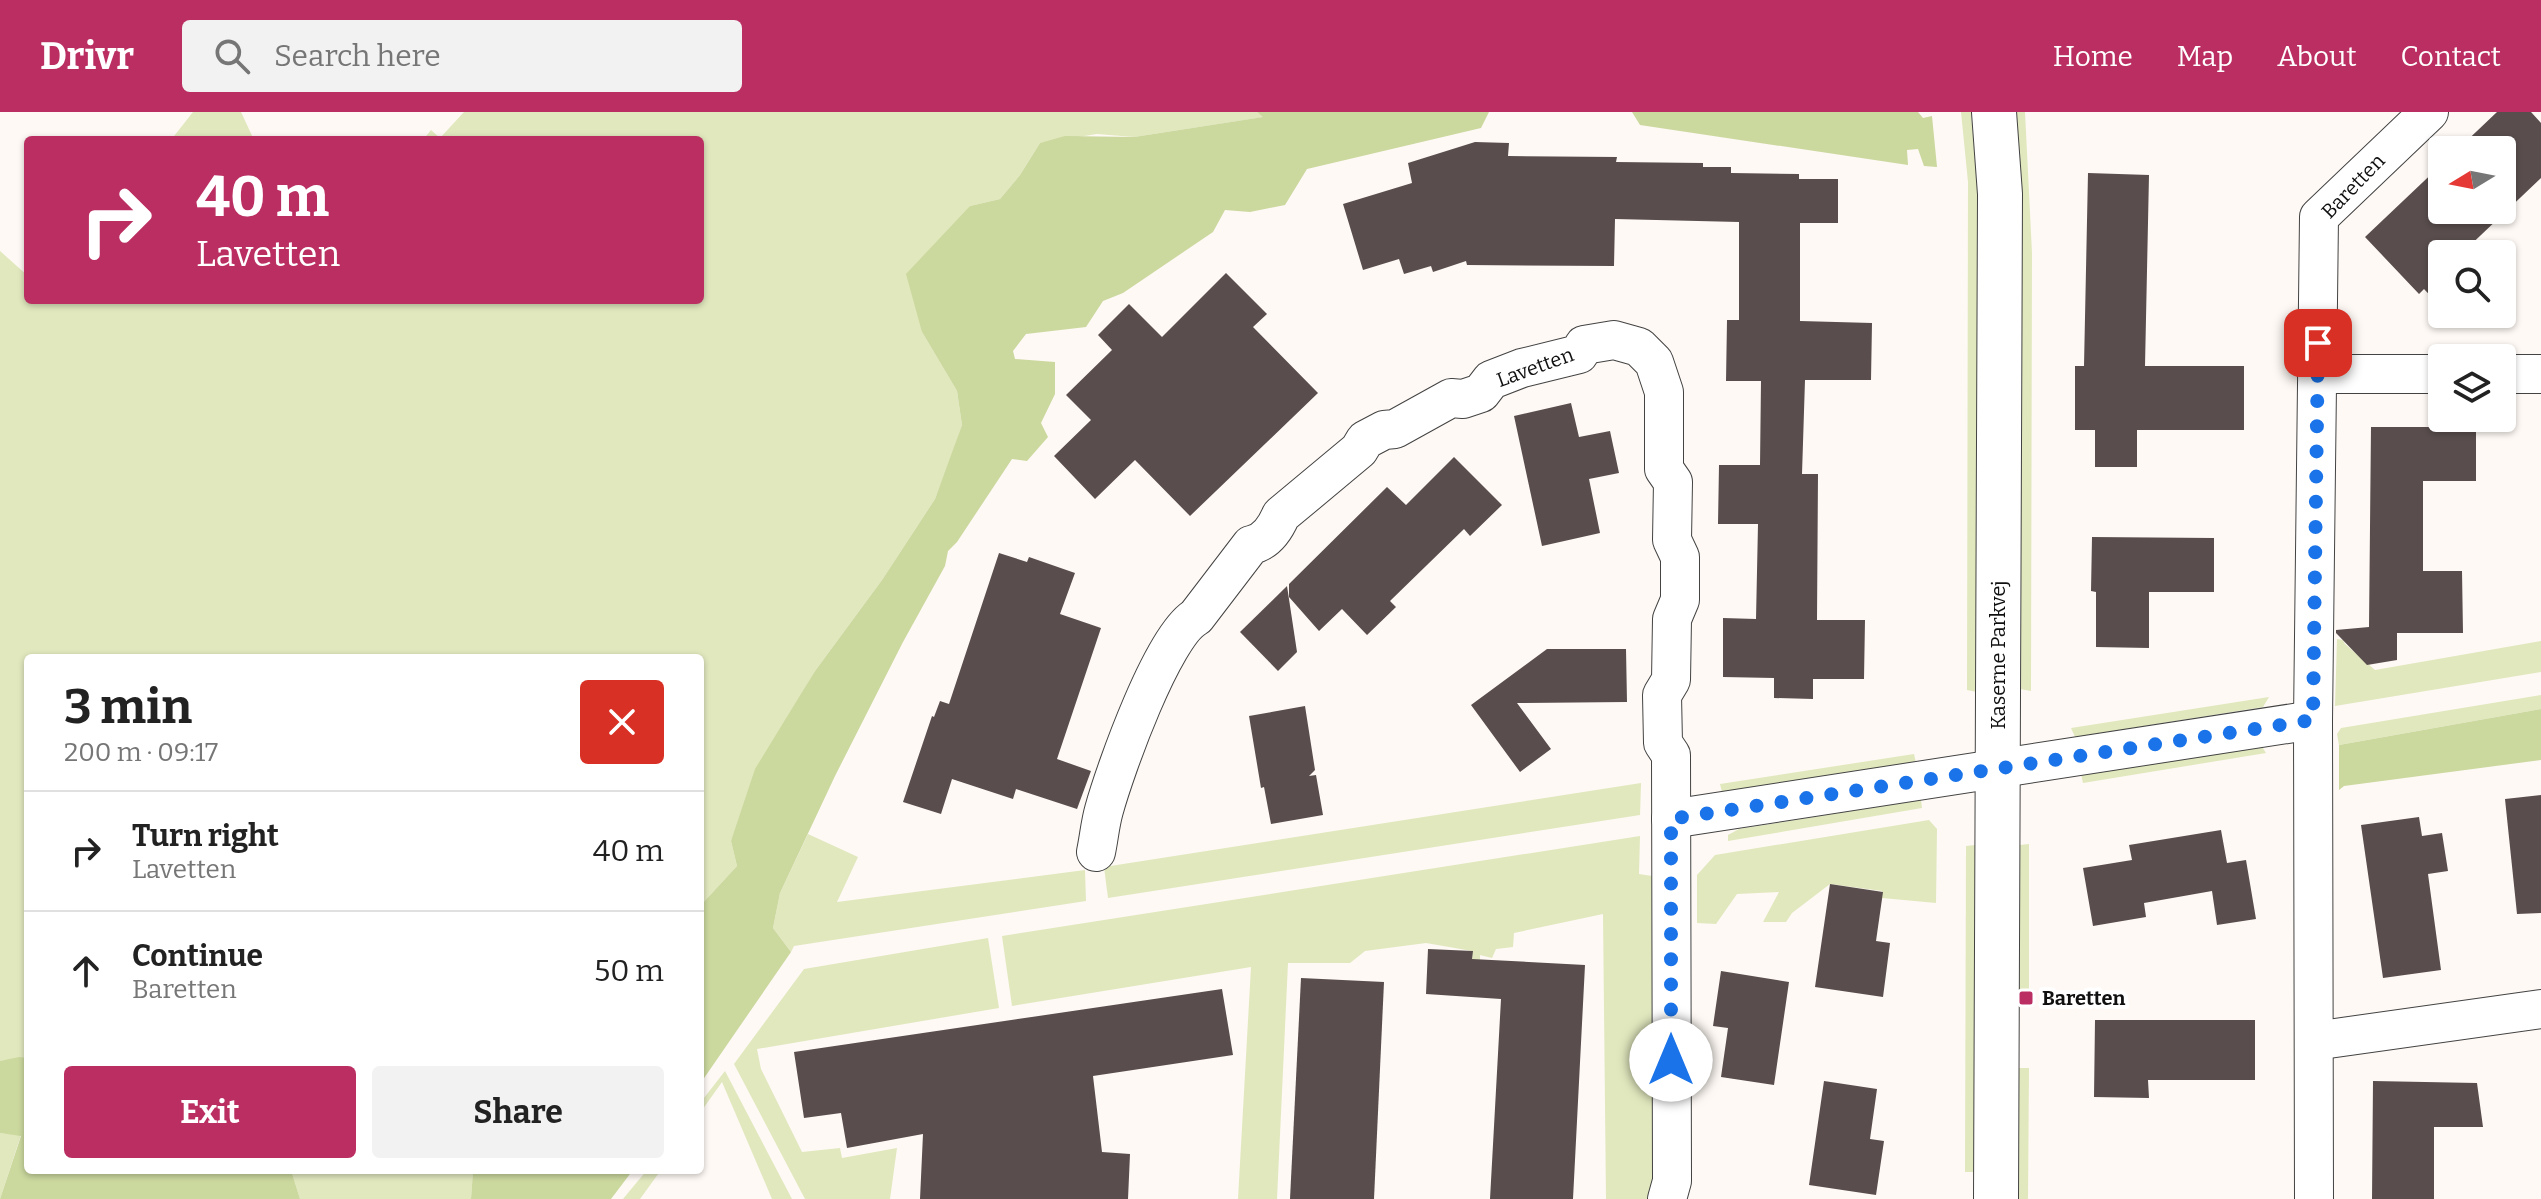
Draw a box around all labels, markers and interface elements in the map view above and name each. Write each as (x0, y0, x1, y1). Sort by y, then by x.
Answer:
search box (182, 20, 742, 92)
text: Drivr (40, 33, 134, 79)
icon: search (210, 34, 254, 78)
text: Search here (274, 38, 441, 74)
text: Home (2053, 40, 2133, 73)
text: Map (2177, 40, 2233, 73)
text: About (2277, 40, 2357, 73)
text: Contact (2401, 40, 2501, 73)
north arrow (2428, 136, 2516, 224)
map controls (2428, 136, 2516, 432)
street label: Baretten (2316, 148, 2390, 223)
text: 40 m (196, 164, 329, 231)
icon: right (64, 168, 168, 272)
text: Lavetten (196, 232, 340, 276)
button: search (2428, 240, 2516, 328)
pin (2284, 309, 2352, 377)
icon: arrive (2296, 321, 2340, 365)
street label: Lavetten (1493, 342, 1577, 392)
button: layers (2428, 344, 2516, 432)
street label: Kaserne Parkvej (1986, 580, 2011, 730)
text: 3 min (64, 678, 192, 736)
button: close (580, 680, 664, 764)
text: 200 m · 09:17 (64, 737, 218, 768)
text: Turn right (132, 818, 279, 854)
icon: right (64, 829, 108, 873)
text: 40 m (593, 833, 664, 869)
text: Lavetten (132, 854, 236, 885)
text: Continue (132, 938, 263, 974)
icon: ahead (64, 949, 108, 993)
text: 50 m (594, 953, 664, 989)
text: Baretten (132, 974, 237, 1005)
place label: Baretten (2042, 986, 2125, 1010)
marker: Baretten (2017, 989, 2035, 1007)
position arrow (1629, 1018, 1713, 1102)
button: Exit (64, 1066, 356, 1158)
button: Share (372, 1066, 664, 1158)

